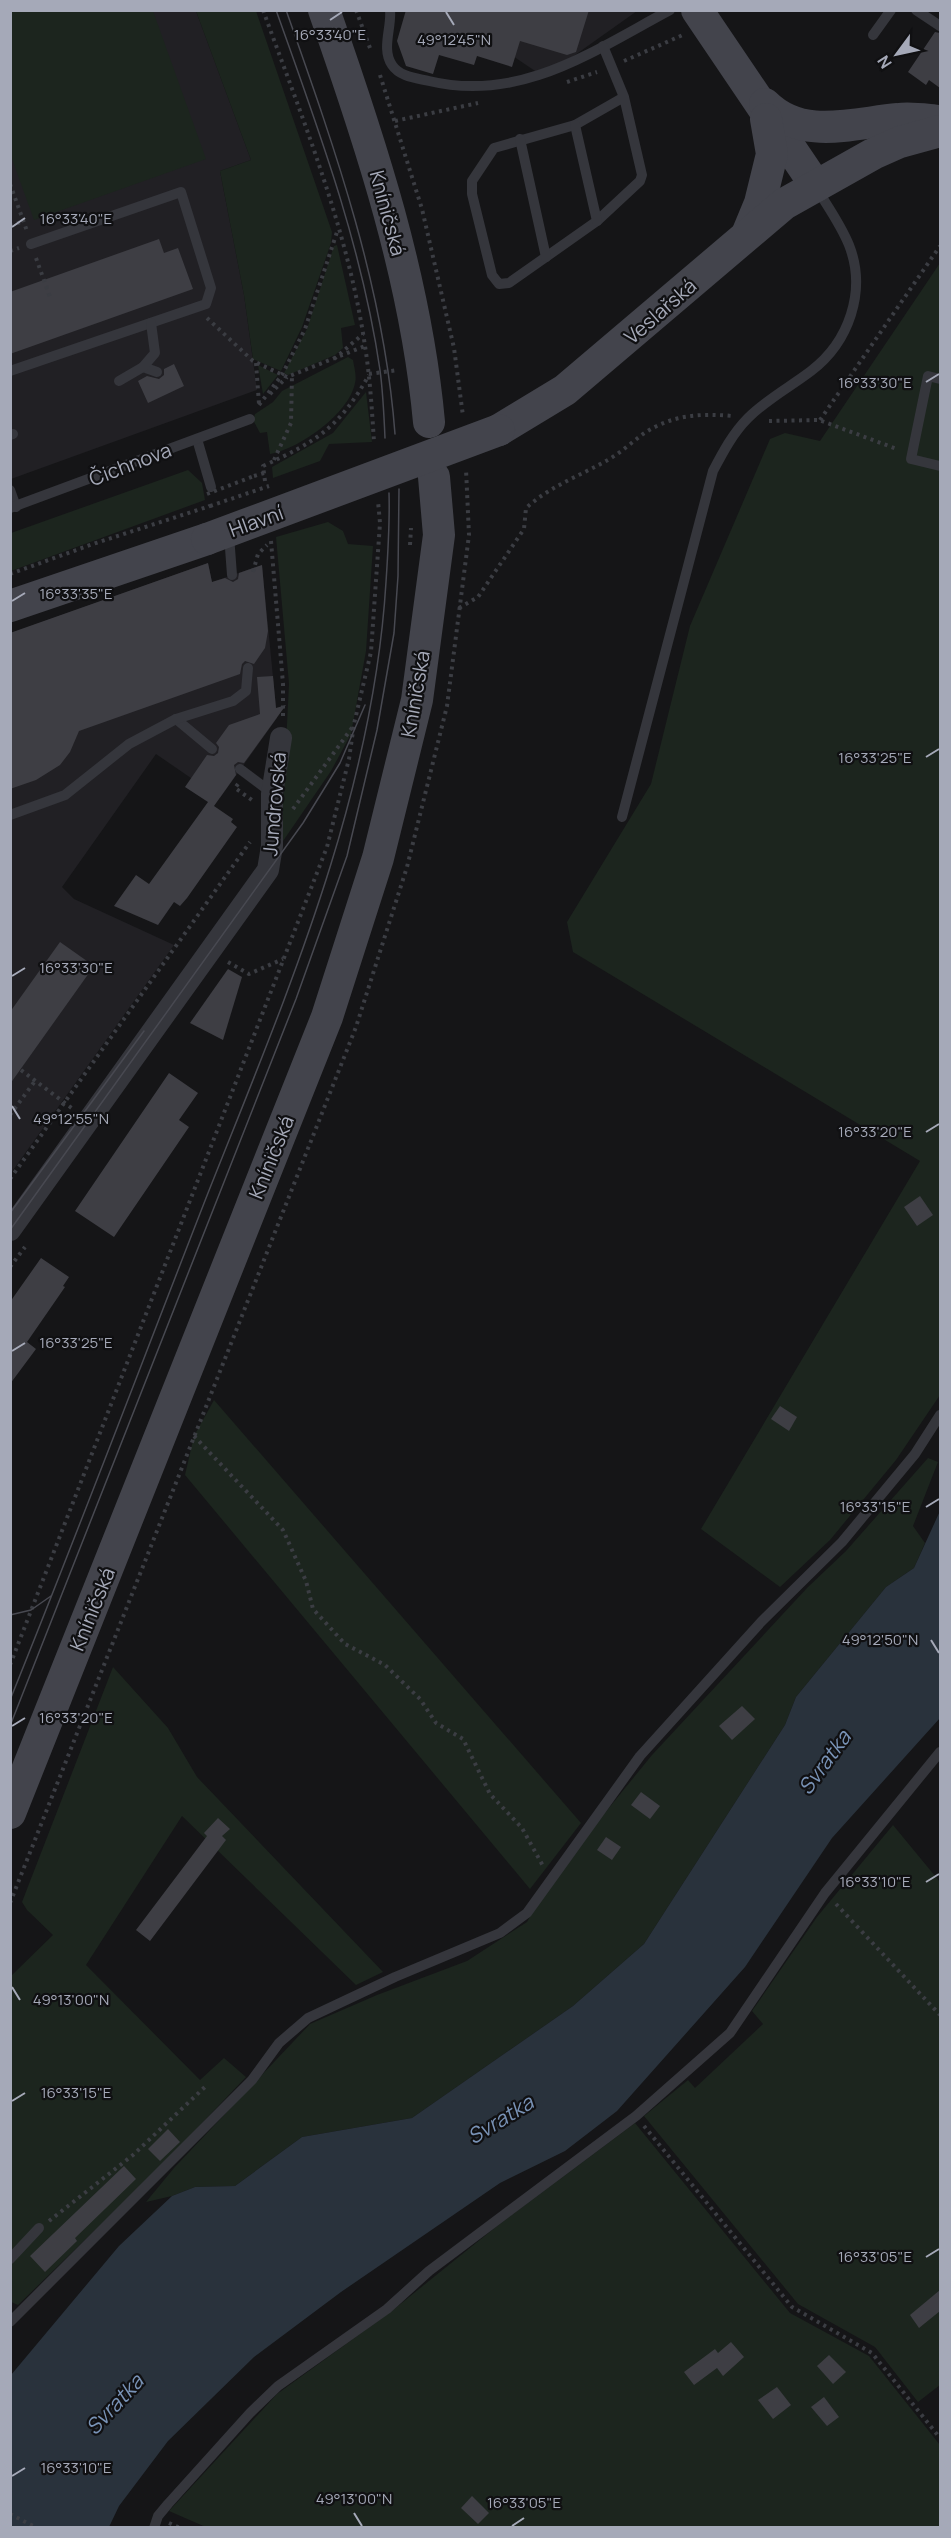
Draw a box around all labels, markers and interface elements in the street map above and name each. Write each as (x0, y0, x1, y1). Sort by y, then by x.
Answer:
text: 16°33'40"E (294, 24, 366, 45)
north arrow (867, 24, 927, 84)
text: 49°12'45"N (417, 29, 491, 50)
text: N (872, 51, 897, 73)
street label: Kníničská (364, 167, 412, 259)
text: 16°33'40"E (40, 208, 112, 229)
street label: Veslařská (618, 272, 702, 350)
text: 16°33'30"E (838, 372, 912, 393)
street label: Čichnova (85, 436, 175, 492)
street label: Hlavní (225, 499, 287, 543)
text: 16°33'35"E (39, 583, 113, 604)
street label: Kníničská (394, 649, 436, 739)
text: 16°33'25"E (838, 747, 912, 768)
street label: Jundrovská (256, 751, 292, 857)
text: 16°33'30"E (39, 957, 113, 978)
text: 49°12'55"N (33, 1108, 109, 1129)
street label: Kníničská (242, 1111, 300, 1203)
text: 16°33'20"E (838, 1121, 912, 1142)
text: 16°33'25"E (39, 1332, 113, 1353)
text: 16°33'15"E (840, 1496, 910, 1517)
street label: Kníničská (63, 1563, 121, 1655)
text: 49°12'50"N (842, 1629, 918, 1650)
text: 16°33'20"E (39, 1707, 113, 1728)
water label: Svratka (791, 1723, 858, 1800)
text: 16°33'10"E (839, 1871, 911, 1892)
text: 49°13'00"N (33, 1989, 109, 2010)
text: 16°33'15"E (41, 2082, 111, 2103)
water label: Svratka (462, 2087, 539, 2150)
text: 16°33'05"E (838, 2246, 912, 2267)
water label: Svratka (79, 2367, 150, 2440)
text: 16°33'10"E (40, 2457, 112, 2478)
text: 49°13'00"N (316, 2488, 392, 2509)
text: 16°33'05"E (487, 2492, 561, 2513)

